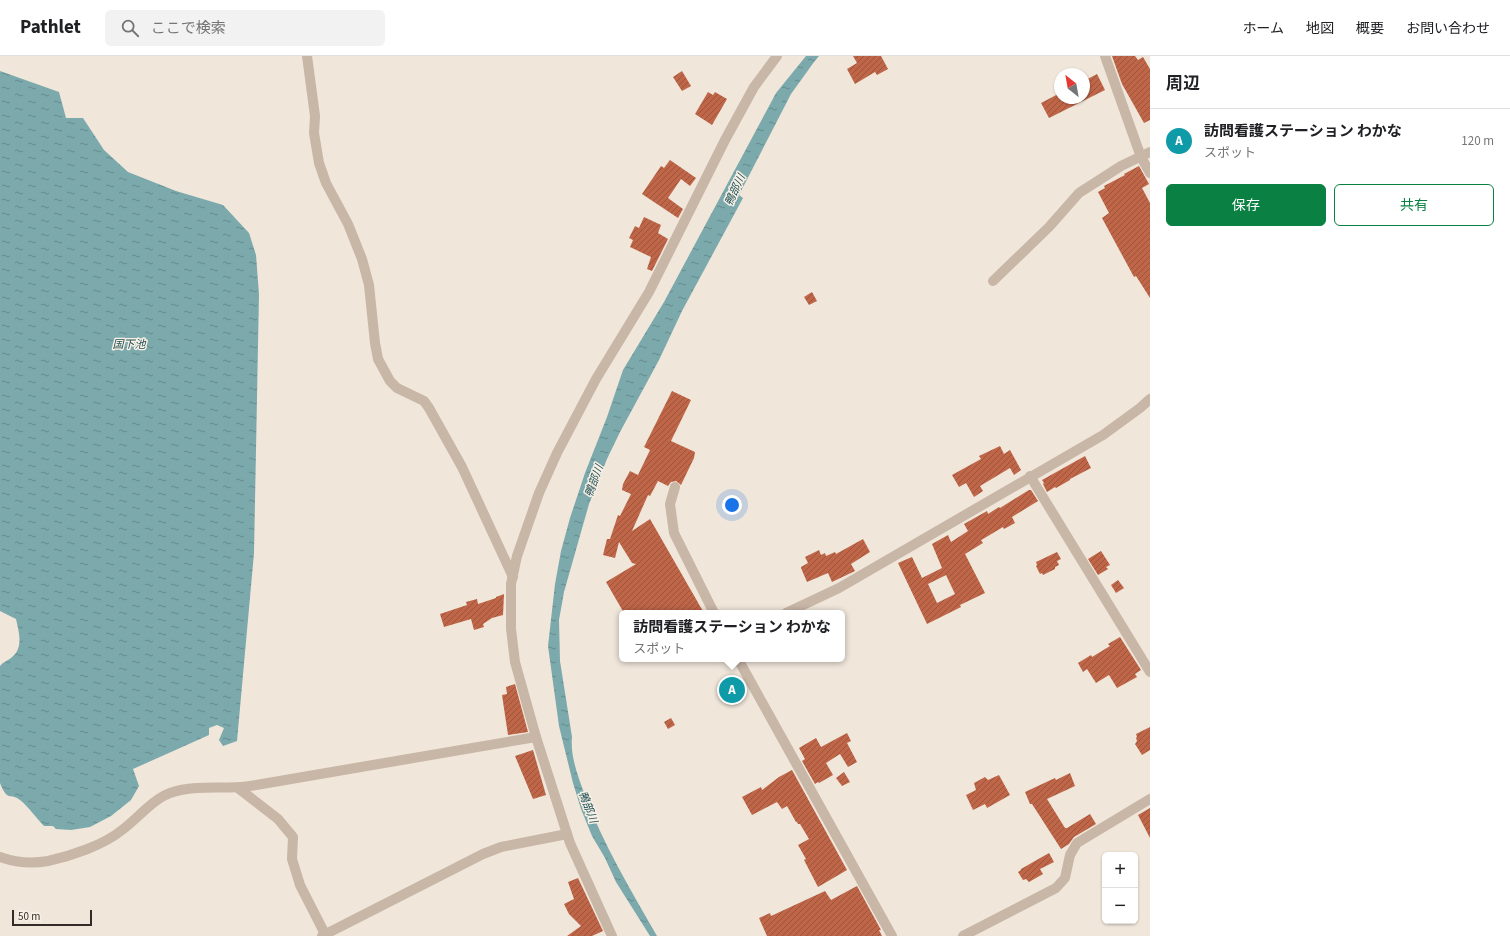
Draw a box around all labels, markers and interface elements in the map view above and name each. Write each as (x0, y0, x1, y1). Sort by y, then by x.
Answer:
search box (105, 10, 385, 46)
text: Pathlet (20, 14, 81, 41)
icon: search (119, 17, 141, 39)
text: ここで検索 (151, 18, 226, 39)
text: ホーム (1242, 19, 1284, 39)
text: 地図 (1306, 19, 1334, 39)
text: 概要 (1356, 19, 1384, 39)
text: お問い合わせ (1406, 19, 1490, 39)
north arrow (1054, 68, 1090, 104)
text: 周辺 (1166, 72, 1200, 96)
text: 訪問看護ステーション わかな (1204, 121, 1402, 142)
text: A (1175, 132, 1183, 150)
text: 120 m (1461, 132, 1494, 150)
text: スポット (1204, 144, 1256, 162)
water label: 鴨部川 (721, 171, 749, 208)
button: 保存 (1166, 184, 1326, 226)
button: 共有 (1334, 184, 1494, 226)
water label: 国下池 (113, 337, 146, 352)
water label: 鴨部川 (581, 462, 607, 499)
your location (722, 495, 742, 515)
popup (619, 610, 845, 662)
text: 訪問看護ステーション わかな (633, 617, 831, 638)
text: スポット (633, 640, 685, 658)
pin: A (719, 675, 745, 705)
water label: 鴨部川 (575, 789, 601, 826)
map controls (1102, 852, 1138, 924)
button: + (1102, 852, 1138, 888)
button: − (1102, 888, 1138, 924)
scale bar (12, 908, 92, 927)
text: 50 m (18, 909, 40, 924)

